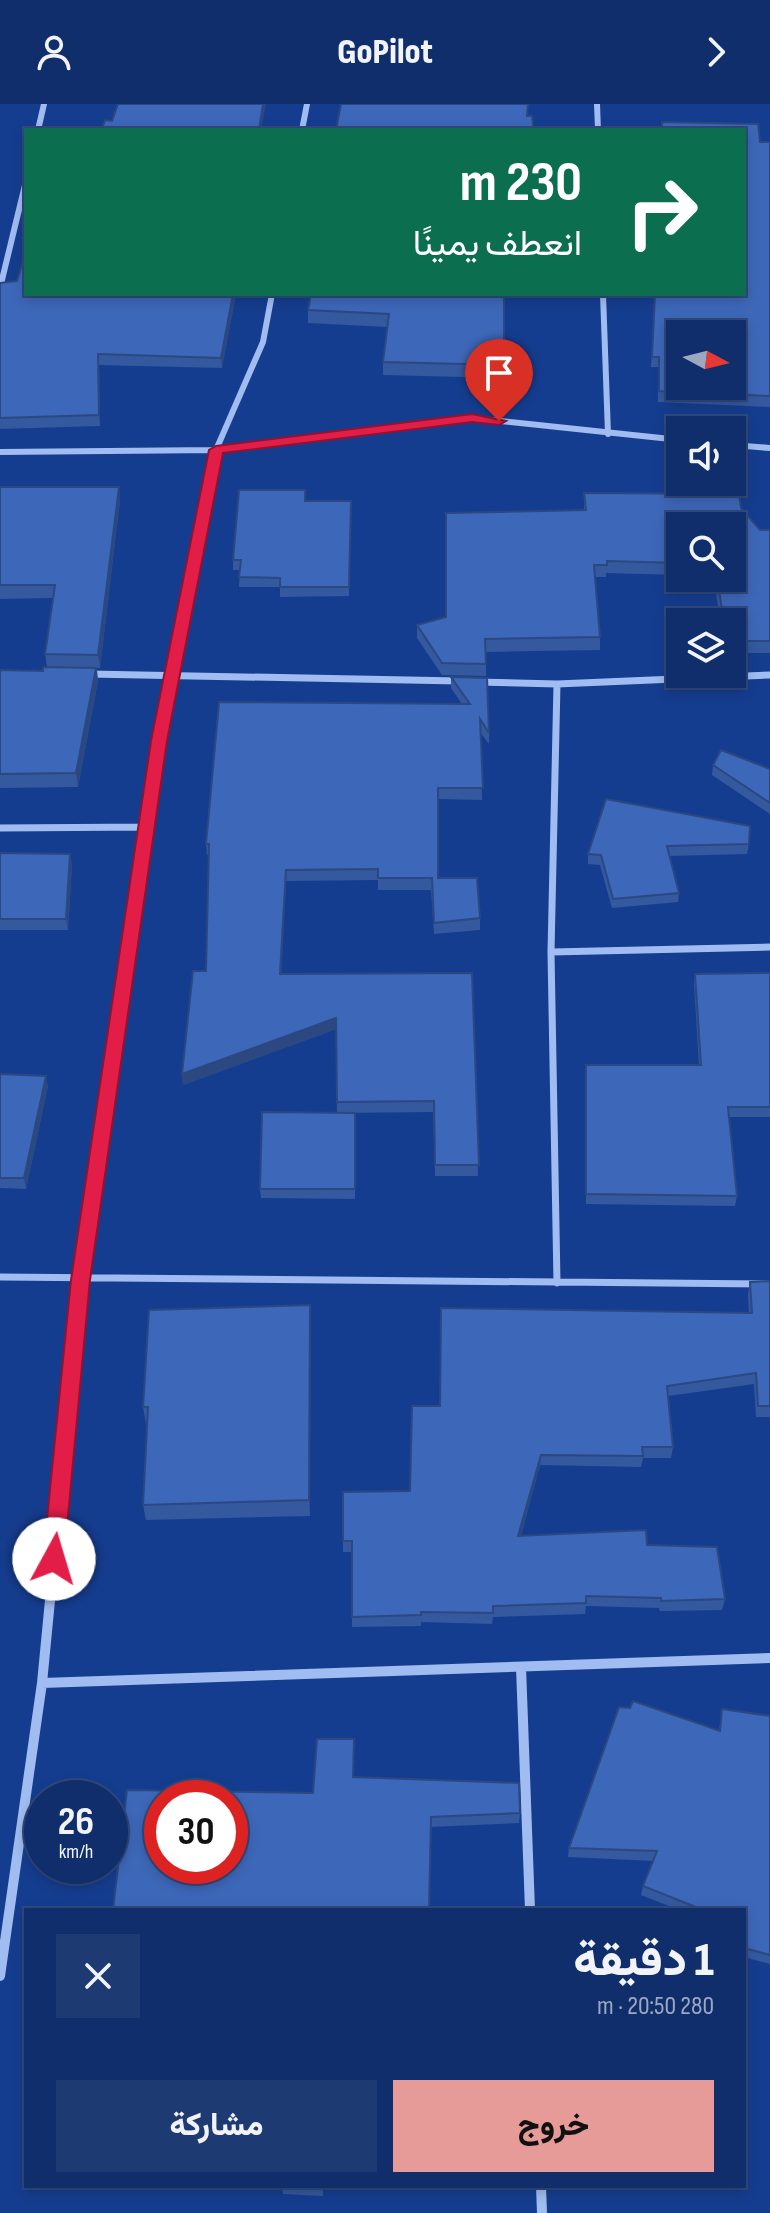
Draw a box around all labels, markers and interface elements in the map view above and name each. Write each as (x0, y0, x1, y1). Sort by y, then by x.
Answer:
icon: person (32, 30, 76, 74)
icon: forward (694, 30, 738, 74)
text: GoPilot (337, 31, 433, 74)
text: 230 m (460, 150, 582, 217)
icon: right (610, 160, 714, 264)
text: انعطف يمينًا (413, 223, 582, 266)
north arrow (666, 320, 746, 400)
map controls (666, 320, 746, 688)
pin (465, 339, 533, 421)
icon: arrive (477, 351, 521, 395)
button: sound (666, 416, 746, 496)
button: search (666, 512, 746, 592)
button: layers (666, 608, 746, 688)
position arrow (12, 1517, 96, 1601)
speed limit sign: 30 (144, 1780, 248, 1884)
text: 26 (58, 1798, 94, 1846)
text: km/h (59, 1840, 93, 1864)
text: 1 دقيقة (573, 1932, 714, 1989)
button: close (56, 1934, 140, 2018)
text: 280 m · 20:50 (597, 1991, 714, 2022)
button: مشاركة (56, 2080, 377, 2172)
button: خروج (393, 2080, 714, 2172)

